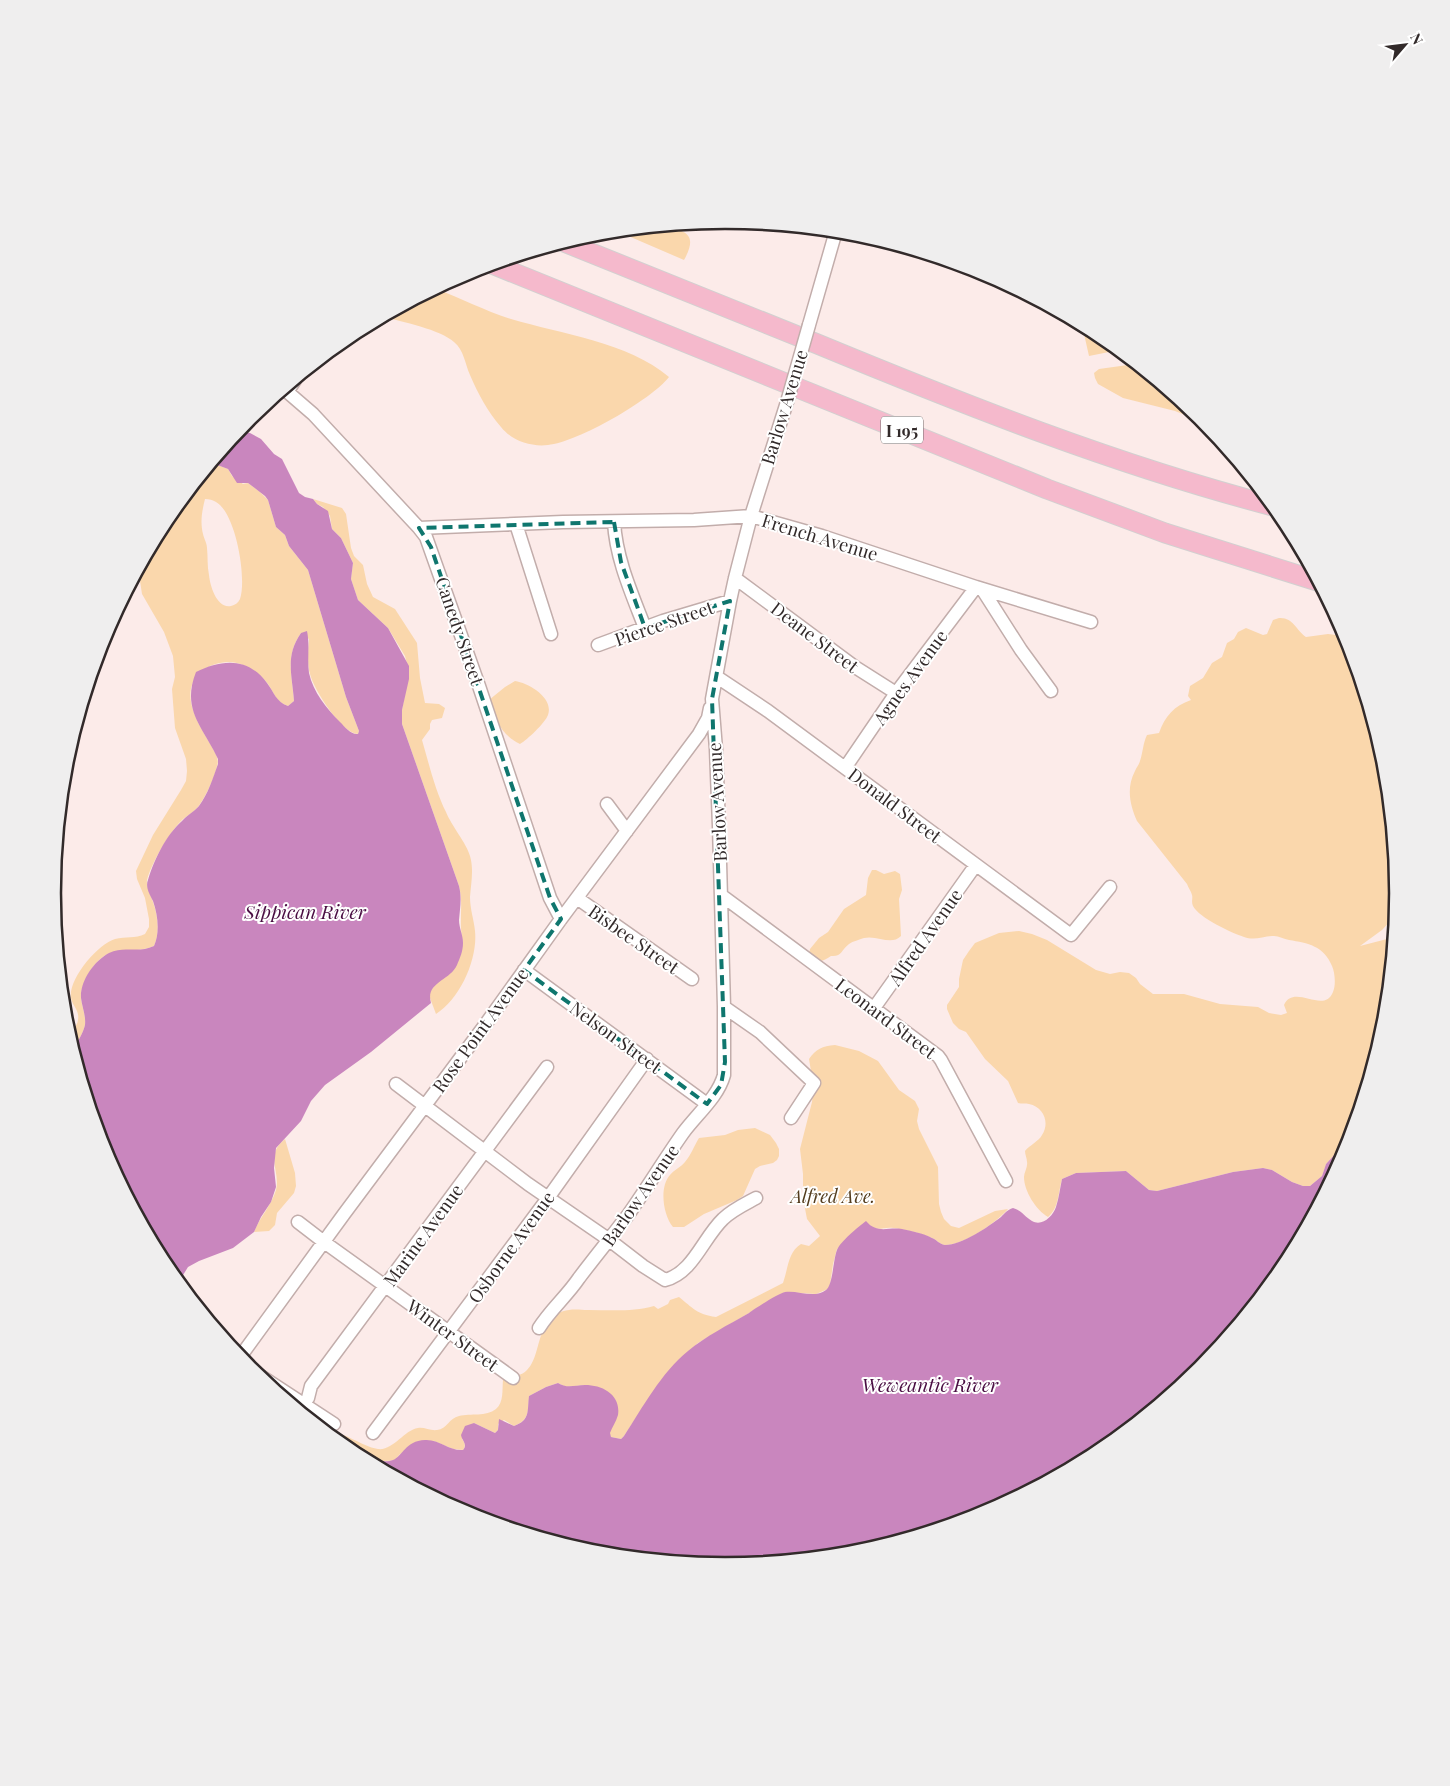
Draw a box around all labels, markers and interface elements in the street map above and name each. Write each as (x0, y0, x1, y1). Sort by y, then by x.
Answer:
north arrow (1380, 20, 1430, 70)
text: N (1406, 30, 1428, 48)
street label: Barlow Avenue (755, 346, 813, 468)
road number: I 195 (881, 416, 923, 444)
street label: French Avenue (759, 508, 881, 566)
street label: Canedy Street (430, 574, 490, 689)
street label: Pierce Street (611, 595, 717, 651)
street label: Deane Street (766, 596, 864, 678)
street label: Agnes Avenue (867, 625, 953, 730)
street label: Barlow Avenue (702, 742, 732, 862)
street label: Donald Street (844, 762, 947, 848)
street label: Alfred Avenue (882, 884, 967, 991)
water label: Sippican River (243, 898, 367, 924)
street label: Bisbee Street (584, 899, 685, 979)
street label: Rose Point Avenue (427, 963, 533, 1097)
street label: Leonard Street (831, 972, 942, 1064)
street label: Nelson Street (565, 996, 667, 1079)
street label: Barlow Avenue (596, 1139, 684, 1251)
street label: Marine Avenue (378, 1179, 468, 1291)
park label: Alfred Ave. (789, 1184, 875, 1208)
street label: Osborne Avenue (462, 1186, 560, 1308)
street label: Winter Street (402, 1293, 504, 1377)
water label: Weweantic River (862, 1371, 999, 1397)

